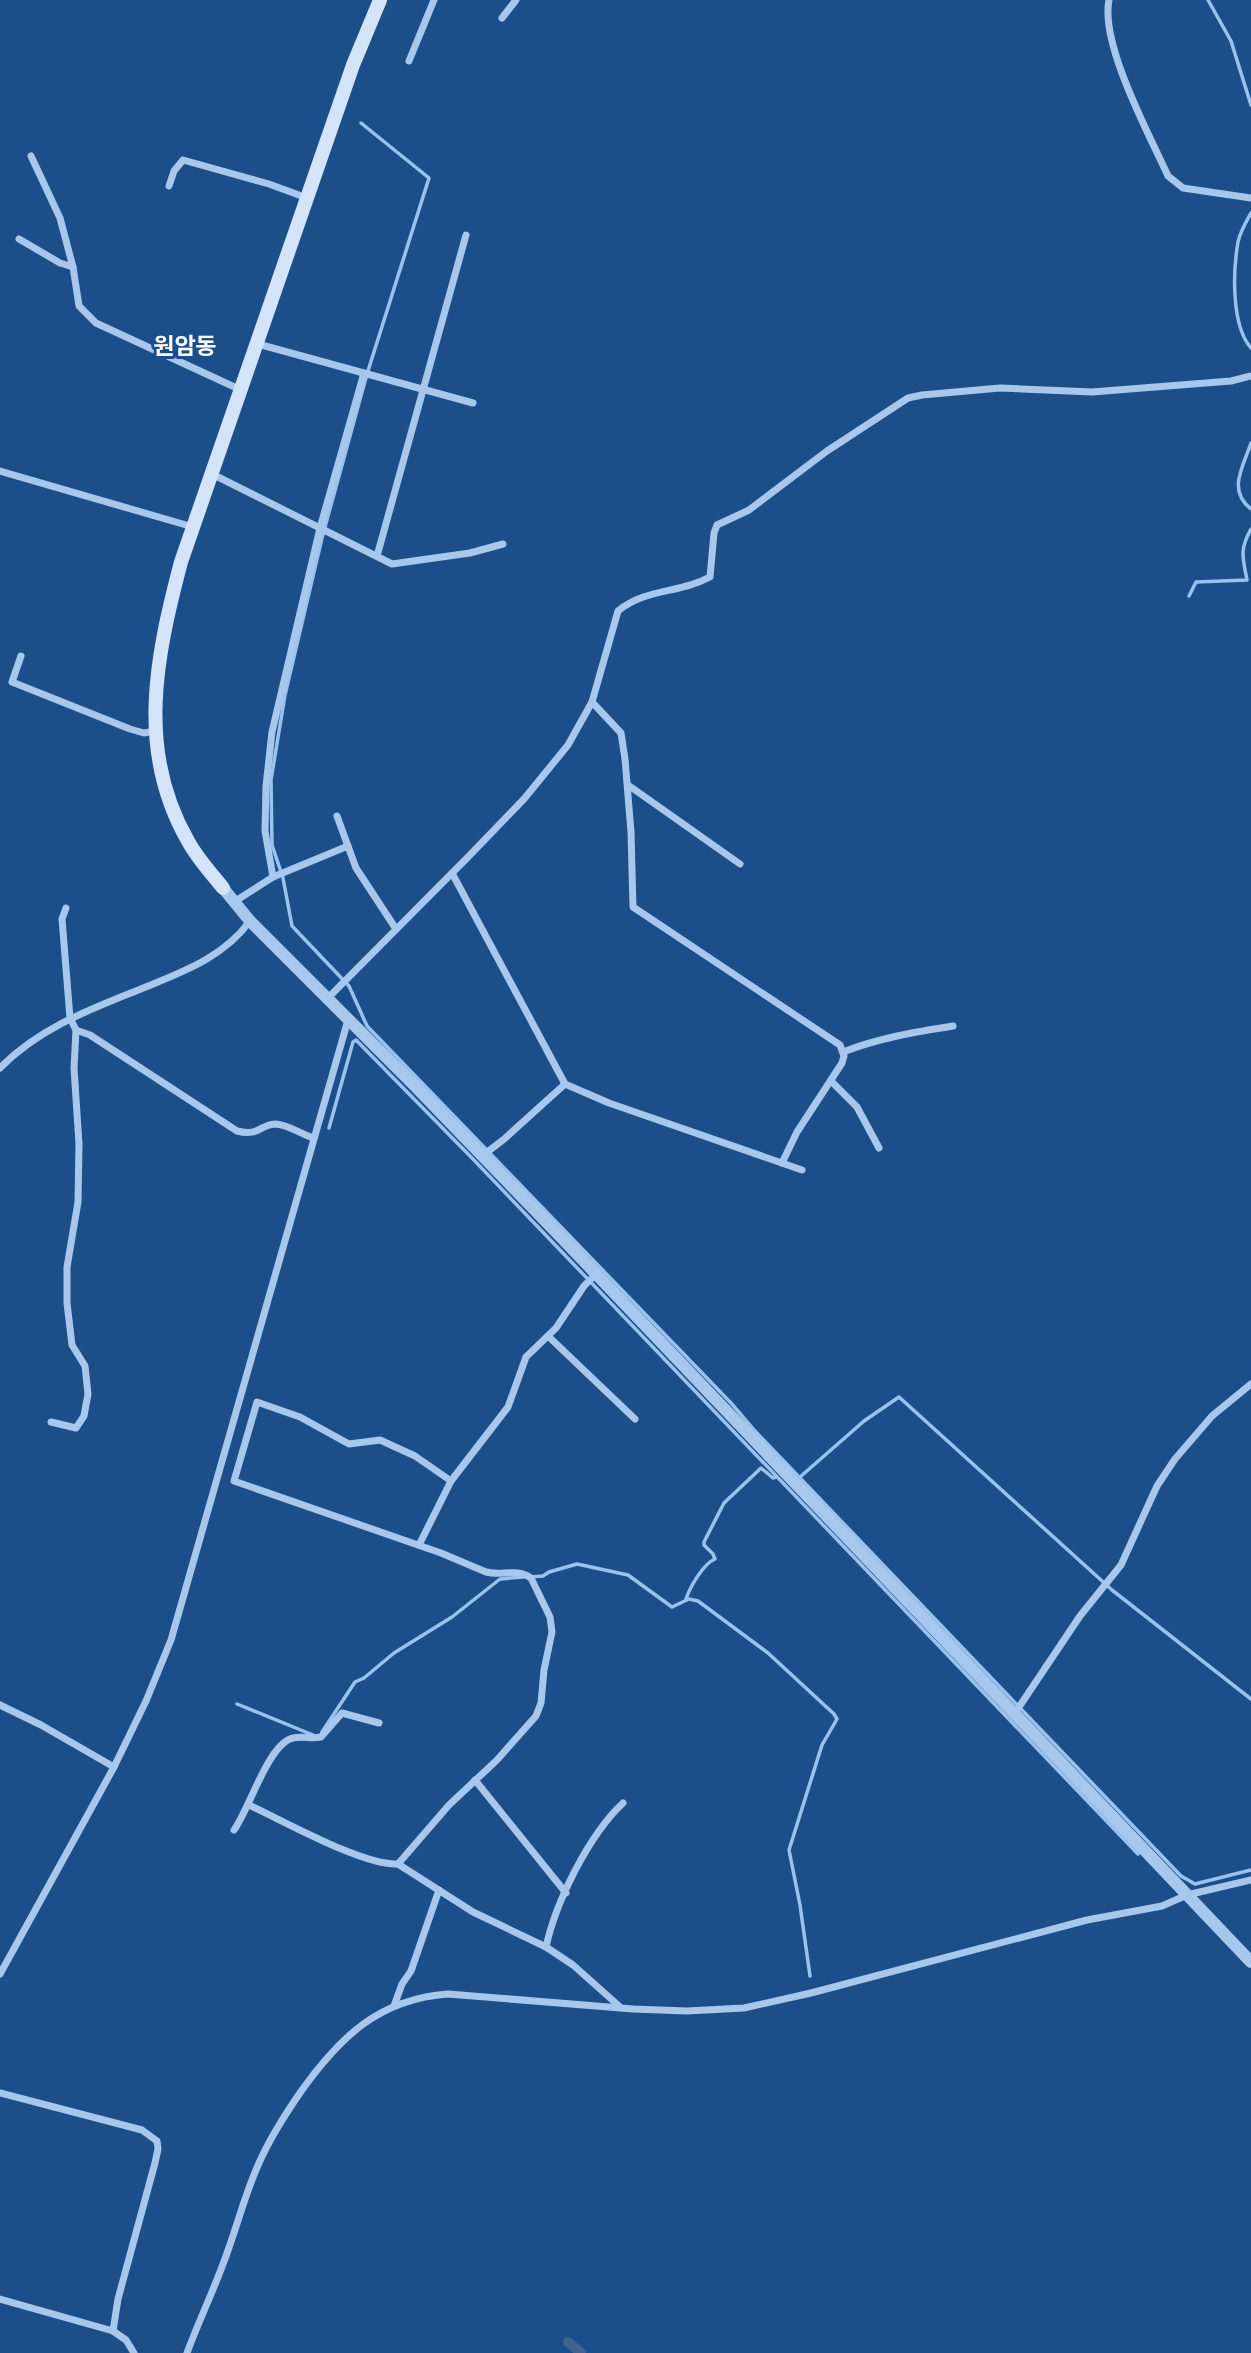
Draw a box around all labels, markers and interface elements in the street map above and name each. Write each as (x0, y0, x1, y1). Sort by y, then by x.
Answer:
district label: 원암동 (153, 330, 217, 360)

